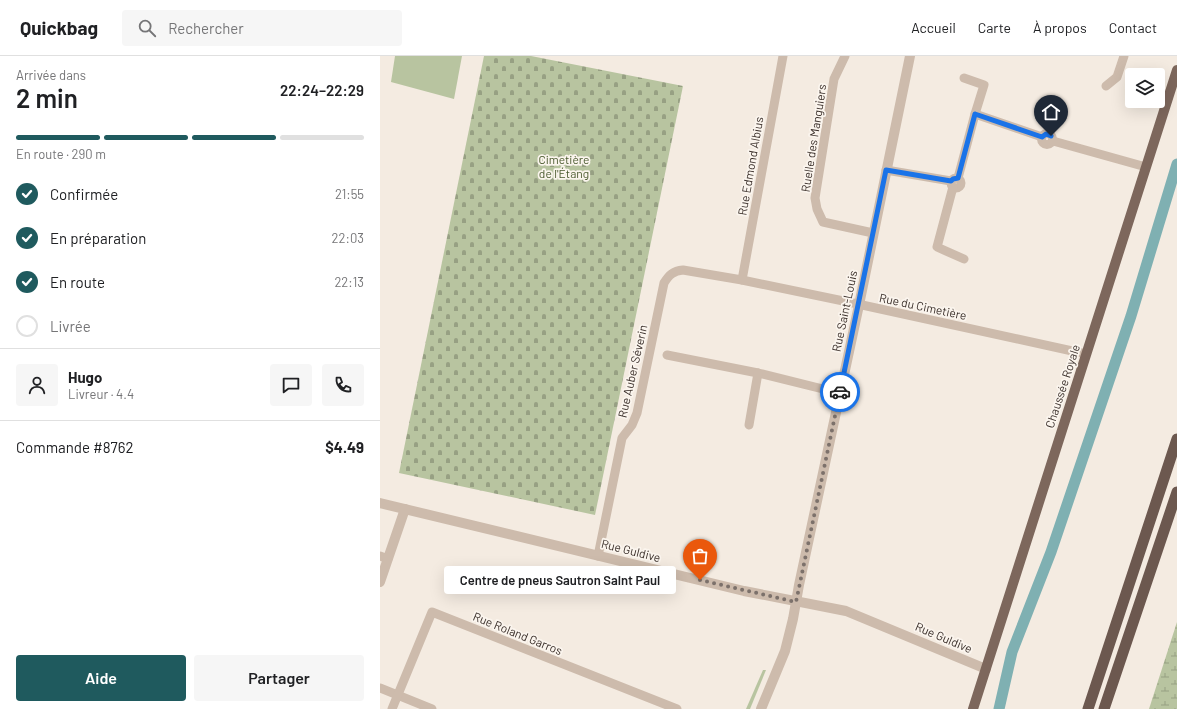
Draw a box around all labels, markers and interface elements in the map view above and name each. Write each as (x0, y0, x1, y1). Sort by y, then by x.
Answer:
search box (122, 10, 402, 46)
text: Quickbag (20, 16, 98, 39)
icon: search (136, 17, 158, 39)
text: Rechercher (168, 19, 244, 37)
text: Accueil (911, 19, 956, 36)
text: Carte (978, 19, 1011, 36)
text: À propos (1033, 19, 1087, 36)
text: Contact (1109, 19, 1157, 36)
text: Arrivée dans (16, 67, 86, 83)
map controls (1125, 68, 1165, 108)
button: layers (1125, 68, 1165, 108)
text: 22:24–22:29 (280, 81, 364, 99)
text: 2 min (16, 82, 78, 113)
street label: Ruelle des Manguiers (798, 83, 828, 193)
pin (1034, 95, 1068, 136)
icon: home (1040, 101, 1062, 123)
street label: Rue Edmond Albius (734, 115, 766, 216)
text: En route · 290 m (16, 146, 106, 162)
park label: Cimetière de l'Étang (538, 152, 590, 180)
icon: check (16, 183, 38, 205)
text: Confirmée (50, 185, 118, 203)
text: 21:55 (335, 186, 364, 202)
icon: check (16, 227, 38, 249)
text: En préparation (50, 229, 146, 247)
text: 22:03 (332, 230, 364, 246)
street label: Rue Saint-Louis (829, 269, 859, 353)
icon: check (16, 271, 38, 293)
text: En route (50, 273, 105, 291)
text: 22:13 (334, 274, 364, 290)
street label: Rue du Cimetière (878, 290, 968, 322)
text: Livrée (50, 317, 91, 335)
street label: Rue Auber Séverin (614, 323, 650, 419)
street label: Chaussée Royale (1042, 342, 1082, 430)
button: person (16, 364, 58, 406)
button: chat (270, 364, 312, 406)
button: phone (322, 364, 364, 406)
text: Hugo (68, 368, 102, 386)
courier (820, 372, 860, 412)
icon: car (829, 381, 851, 403)
text: Livreur · 4.4 (68, 386, 134, 402)
text: Commande #8762 (16, 438, 133, 456)
text: $4.49 (325, 438, 364, 456)
street label: Rue Guldive (600, 536, 662, 564)
pin (683, 539, 717, 580)
icon: bag (689, 545, 711, 567)
callout: Centre de pneus Sautron Saint Paul (444, 566, 676, 594)
text: Centre de pneus Sautron Saint Paul (460, 572, 660, 588)
street label: Rue Roland Garros (471, 609, 565, 657)
street label: Rue Guldive (913, 619, 975, 655)
button: Aide (16, 655, 186, 701)
button: Partager (194, 655, 364, 701)

